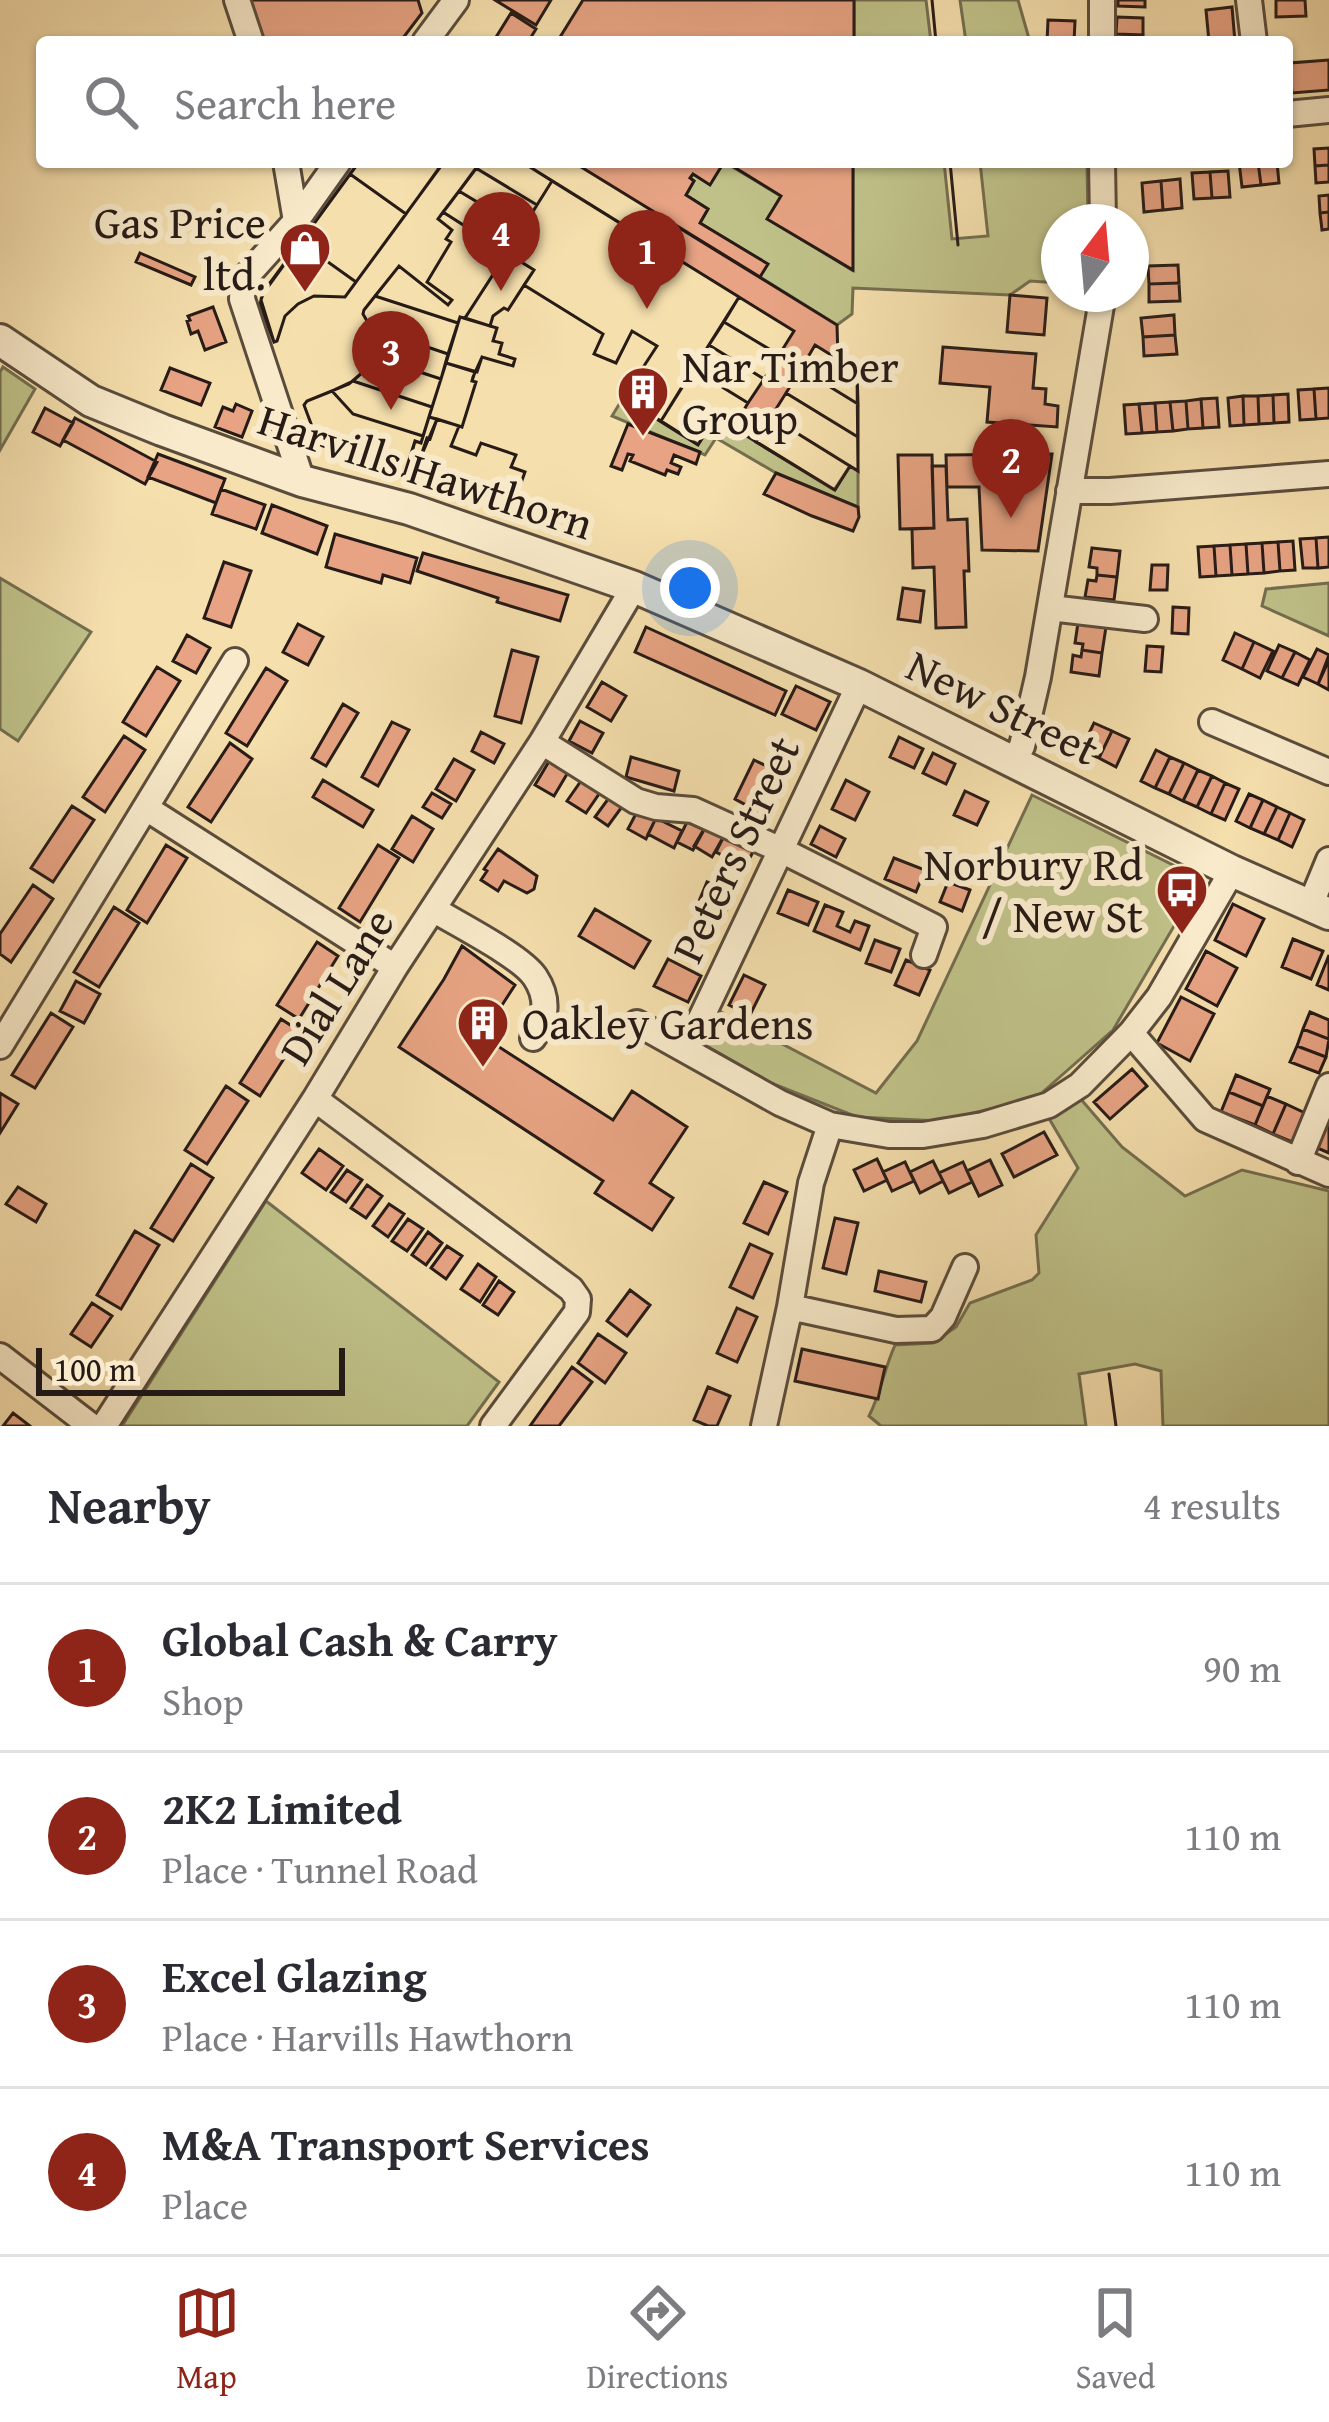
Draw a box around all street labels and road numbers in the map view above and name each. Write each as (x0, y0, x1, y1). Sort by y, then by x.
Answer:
street label: Harvills Hawthorn (251, 386, 602, 555)
street label: New Street (896, 632, 1110, 781)
street label: Peters Street (654, 725, 815, 972)
street label: Dial Lane (262, 895, 409, 1076)

